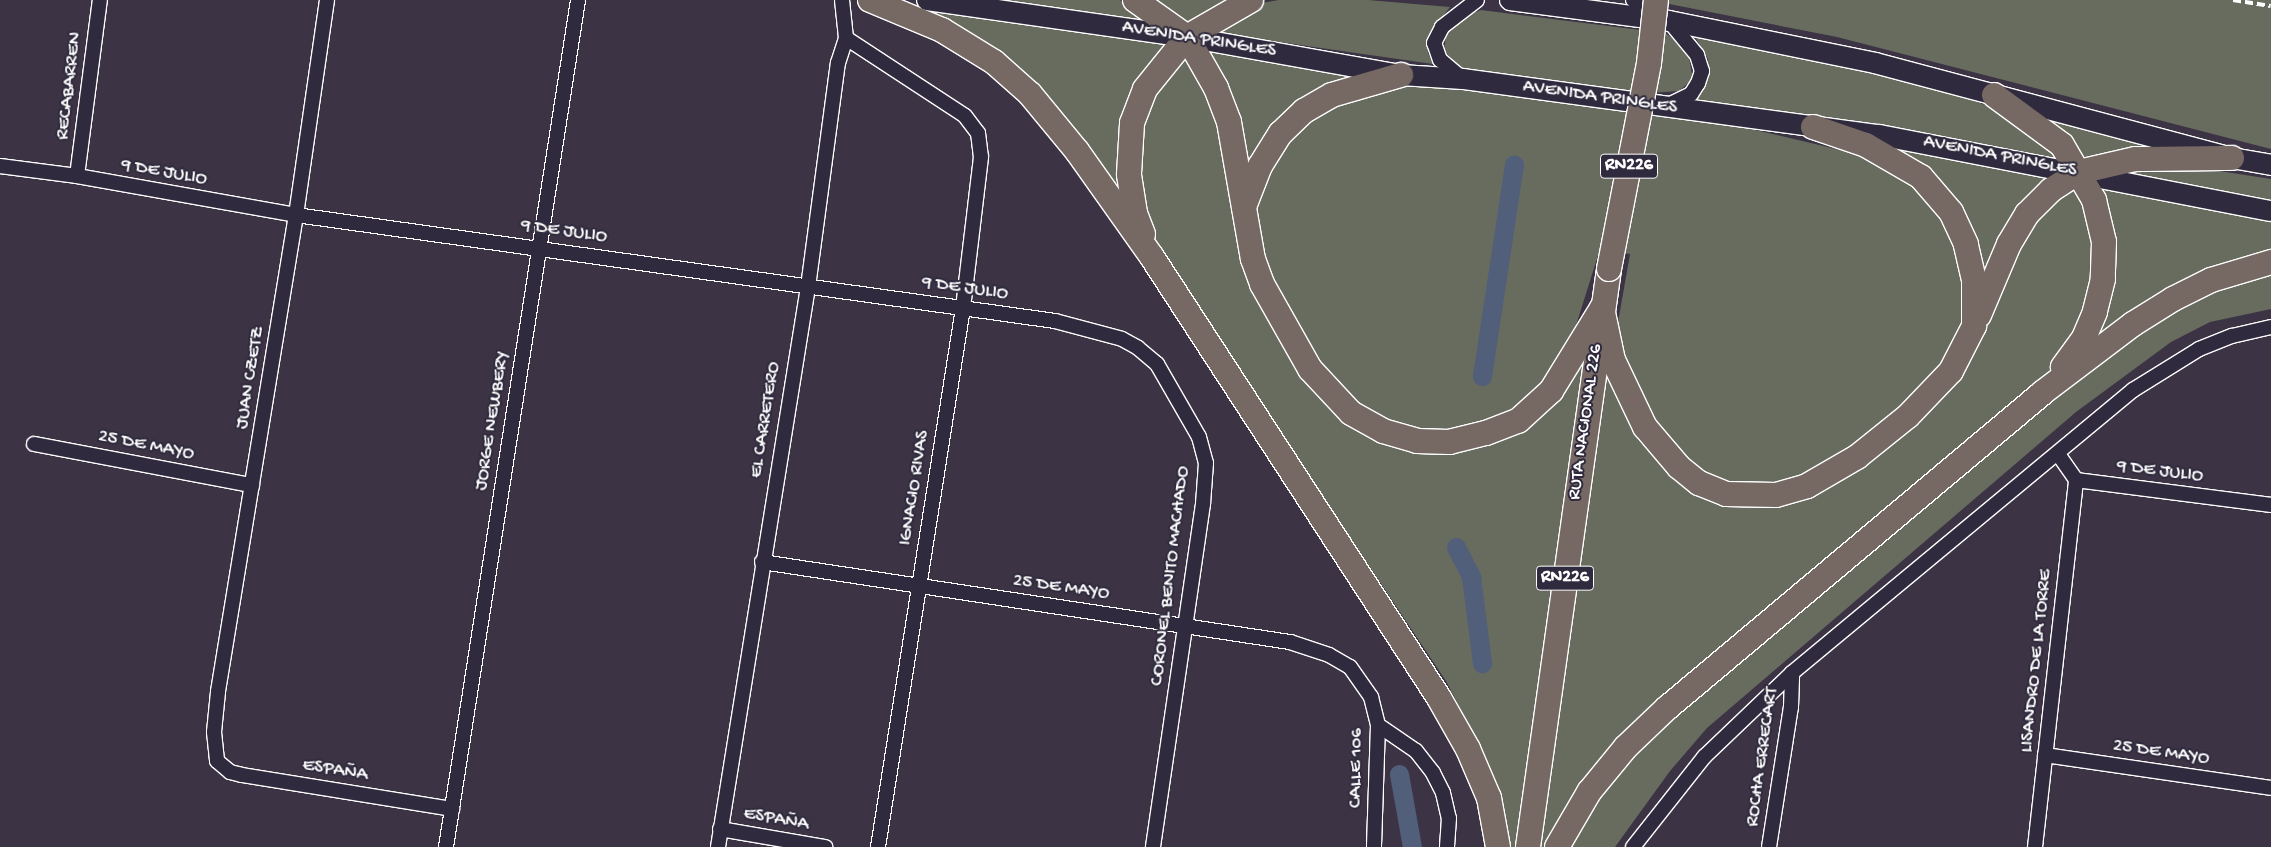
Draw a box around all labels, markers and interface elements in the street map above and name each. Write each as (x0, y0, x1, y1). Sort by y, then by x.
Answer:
street label: AVENIDA PRINGLES (1120, 17, 1278, 63)
street label: RECABARREN (52, 31, 88, 141)
street label: AVENIDA PRINGLES (1521, 76, 1679, 120)
street label: AVENIDA PRINGLES (1921, 131, 2079, 183)
road number: RN226 (1599, 150, 1659, 182)
street label: 9 DE JULIO (119, 154, 209, 192)
street label: 9 DE JULIO (519, 215, 609, 249)
street label: 9 DE JULIO (920, 272, 1010, 306)
street label: JUAN CZETZ (232, 325, 270, 431)
street label: RUTA NACIONAL 226 (1564, 343, 1608, 501)
street label: JORGE NEWBERY (471, 350, 515, 492)
street label: EL CARRETERO (746, 360, 786, 480)
street label: 25 DE MAYO (96, 426, 196, 466)
street label: IGNACIO RIVAS (895, 429, 935, 547)
street label: 9 DE JULIO (2116, 455, 2204, 489)
street label: CORONEL BENITO MACHADO (1146, 465, 1196, 687)
road number: RN226 (1535, 562, 1595, 594)
street label: LISANDRO DE LA TORRE (2016, 568, 2058, 754)
street label: 25 DE MAYO (1011, 570, 1111, 606)
street label: ROCHA ERRECART (1742, 686, 1784, 828)
street label: CALLE 106 (1345, 728, 1369, 808)
street label: 25 DE MAYO (2111, 735, 2211, 771)
street label: ESPAÑA (301, 755, 369, 787)
street label: ESPAÑA (742, 803, 810, 837)

